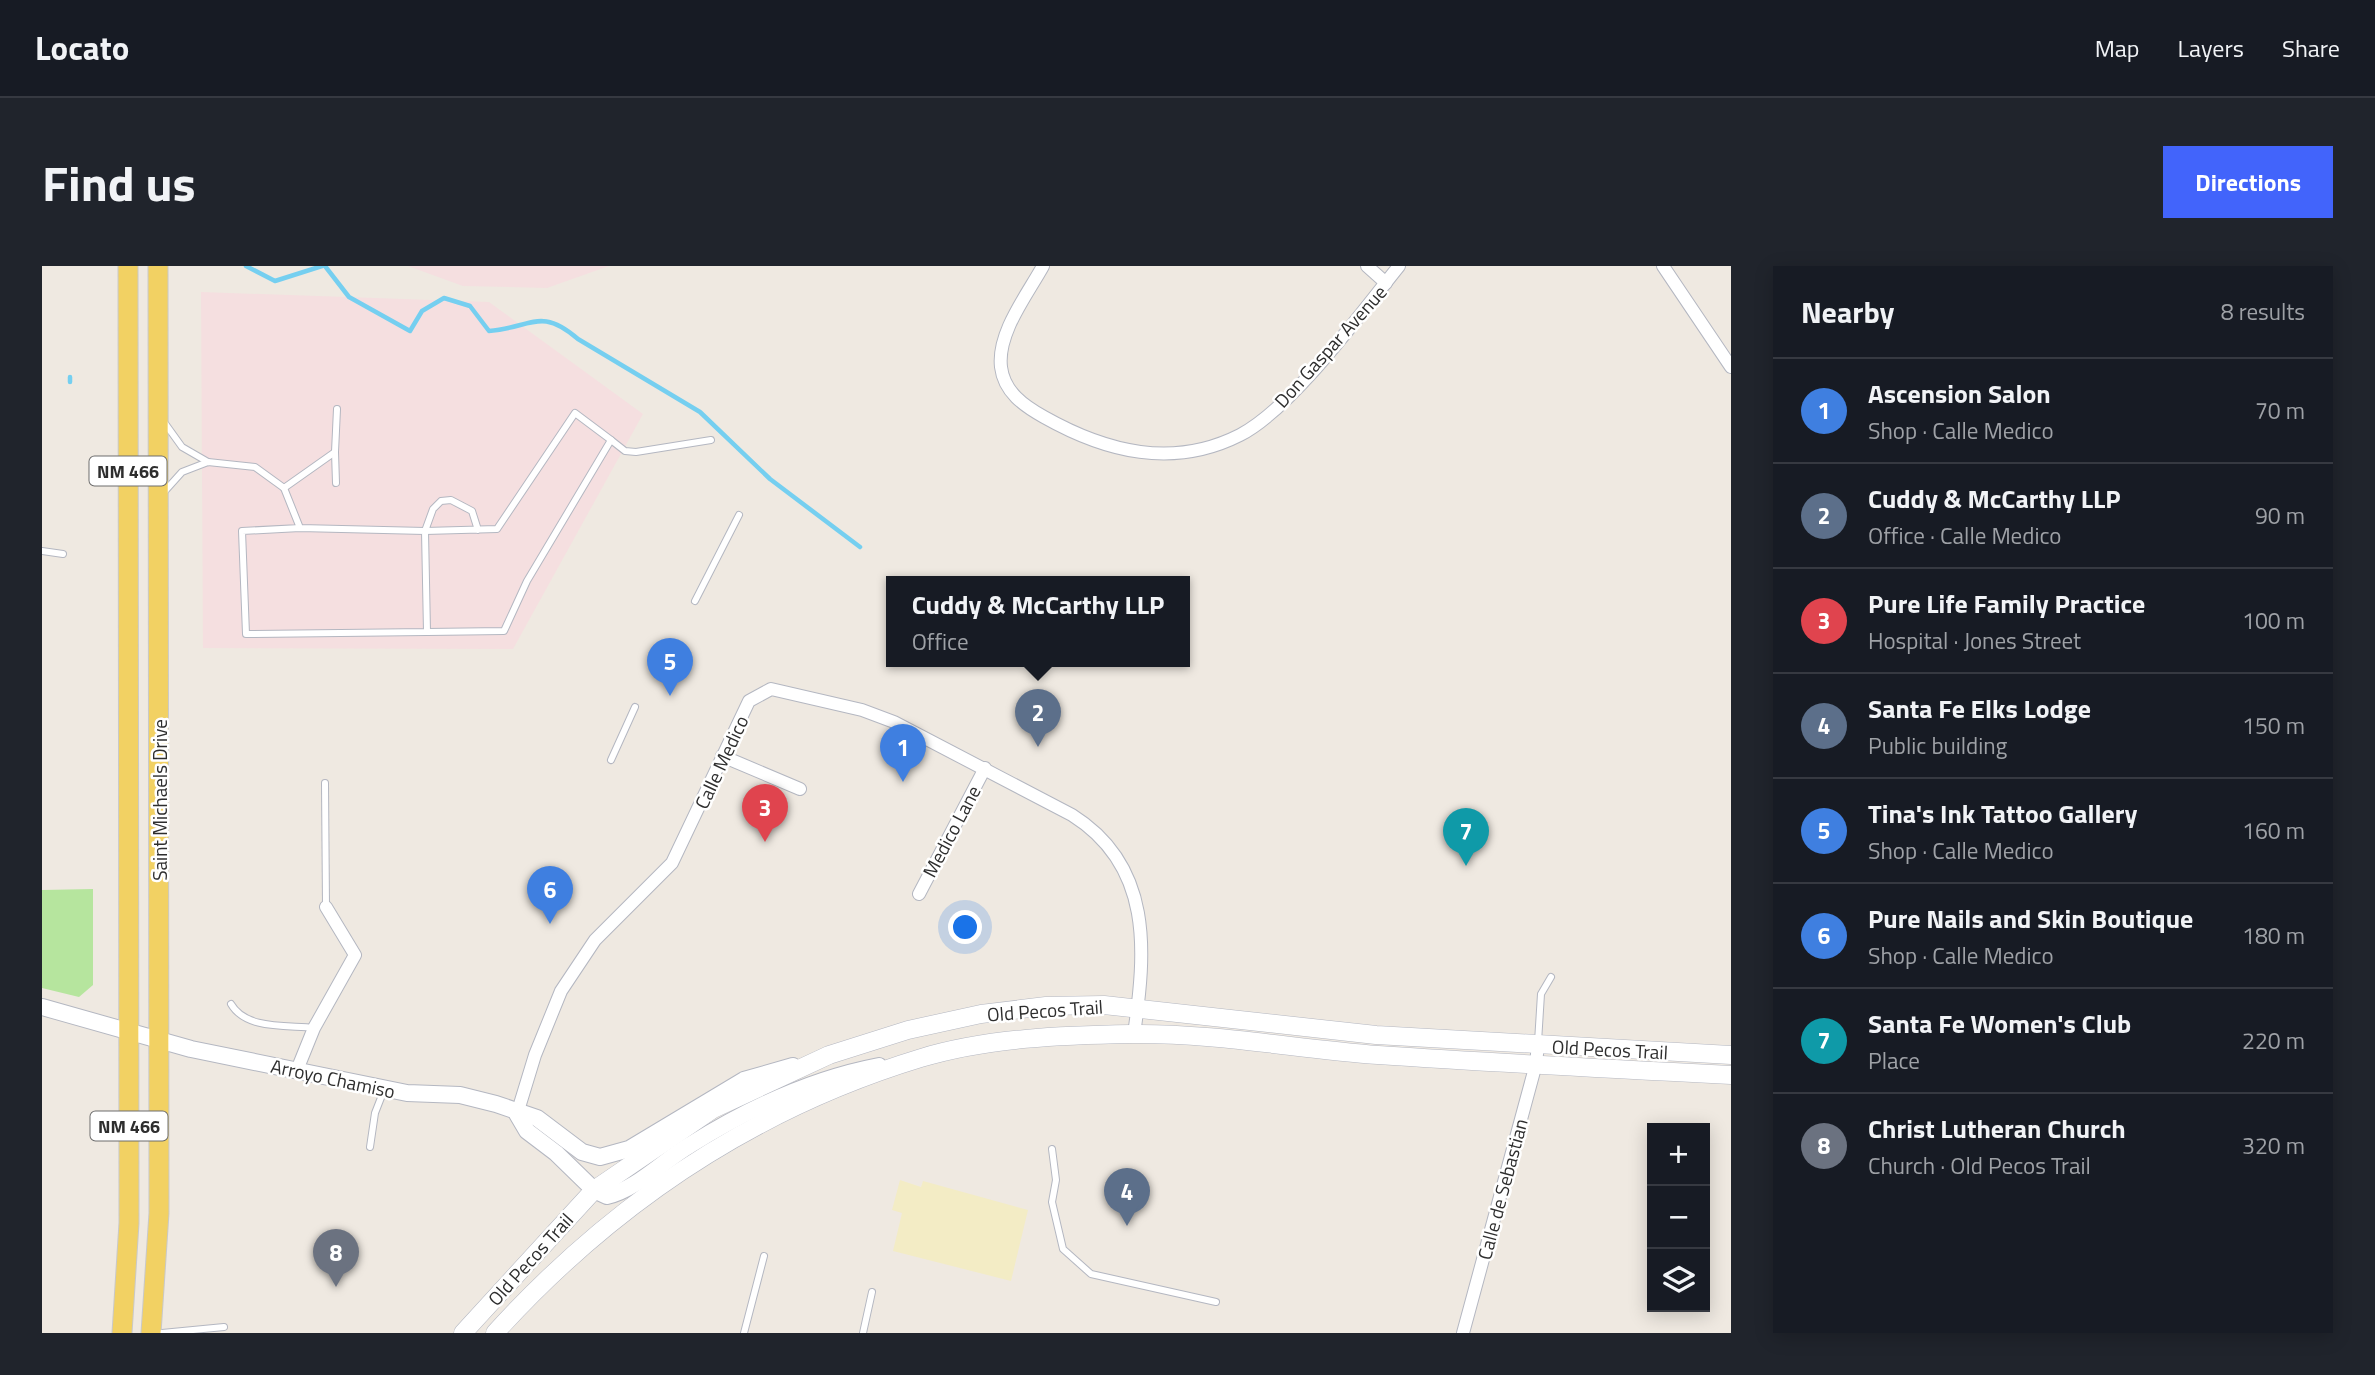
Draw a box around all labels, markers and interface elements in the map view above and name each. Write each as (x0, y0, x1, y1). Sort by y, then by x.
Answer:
text: Locato (35, 23, 129, 73)
text: Map (2095, 30, 2140, 66)
text: Layers (2178, 30, 2244, 66)
text: Share (2282, 30, 2340, 66)
text: Find us (42, 145, 196, 220)
button: Directions (2163, 146, 2333, 218)
street label: Don Gaspar Avenue (1267, 278, 1393, 414)
text: Nearby (1801, 289, 1894, 335)
text: 8 results (2221, 294, 2305, 329)
text: Ascension Salon (1868, 374, 2051, 413)
text: 1 (1818, 393, 1830, 428)
text: 70 m (2255, 393, 2305, 428)
text: Shop · Calle Medico (1868, 413, 2054, 448)
road number: NM 466 (90, 456, 166, 486)
text: Cuddy & McCarthy LLP (1868, 479, 2121, 518)
text: 2 (1818, 498, 1830, 533)
text: 90 m (2255, 498, 2305, 533)
text: Office · Calle Medico (1868, 518, 2061, 553)
popup (886, 576, 1190, 667)
text: Pure Life Family Practice (1868, 584, 2145, 623)
text: Cuddy & McCarthy LLP (912, 585, 1164, 624)
text: 3 (1818, 603, 1830, 638)
text: 100 m (2242, 603, 2305, 638)
text: Hospital · Jones Street (1868, 623, 2081, 658)
text: Office (912, 624, 969, 659)
pin: 5 (647, 638, 693, 696)
pin: 2 (1015, 689, 1061, 747)
text: Santa Fe Elks Lodge (1868, 689, 2091, 728)
text: 4 (1818, 708, 1830, 743)
text: 150 m (2242, 708, 2305, 743)
street label: Calle Medico (687, 710, 755, 814)
street label: Saint Michaels Drive (145, 719, 174, 881)
pin: 1 (880, 724, 926, 782)
text: Public building (1868, 728, 2007, 763)
street label: Medico Lane (915, 780, 987, 882)
pin: 3 (742, 784, 788, 842)
text: Tina's Ink Tattoo Gallery (1868, 794, 2138, 833)
pin: 7 (1443, 808, 1489, 866)
text: 5 (1818, 813, 1830, 848)
text: 160 m (2242, 813, 2305, 848)
text: Shop · Calle Medico (1868, 833, 2054, 868)
pin: 6 (527, 866, 573, 924)
text: Pure Nails and Skin Boutique (1868, 899, 2193, 938)
your location (948, 910, 982, 944)
text: 6 (1818, 918, 1830, 953)
text: 180 m (2242, 918, 2305, 953)
text: Shop · Calle Medico (1868, 938, 2054, 973)
street label: Old Pecos Trail (986, 991, 1104, 1029)
text: Santa Fe Women's Club (1868, 1004, 2131, 1043)
text: 7 (1818, 1023, 1830, 1058)
text: 220 m (2242, 1023, 2305, 1058)
street label: Old Pecos Trail (1551, 1031, 1669, 1067)
text: Place (1868, 1043, 1920, 1078)
street label: Arroyo Chamiso (268, 1051, 398, 1105)
text: Christ Lutheran Church (1868, 1109, 2126, 1148)
road number: NM 466 (90, 1112, 168, 1140)
street label: Calle de Sebastian (1469, 1115, 1535, 1263)
map controls (1647, 1123, 1710, 1312)
button: + (1647, 1123, 1710, 1186)
text: 8 (1818, 1128, 1830, 1163)
text: 320 m (2242, 1128, 2305, 1163)
text: Church · Old Pecos Trail (1868, 1148, 2091, 1183)
pin: 4 (1104, 1168, 1150, 1226)
button: − (1647, 1186, 1710, 1249)
street label: Old Pecos Trail (480, 1206, 580, 1312)
pin: 8 (313, 1229, 359, 1287)
button: layers (1647, 1249, 1710, 1312)

